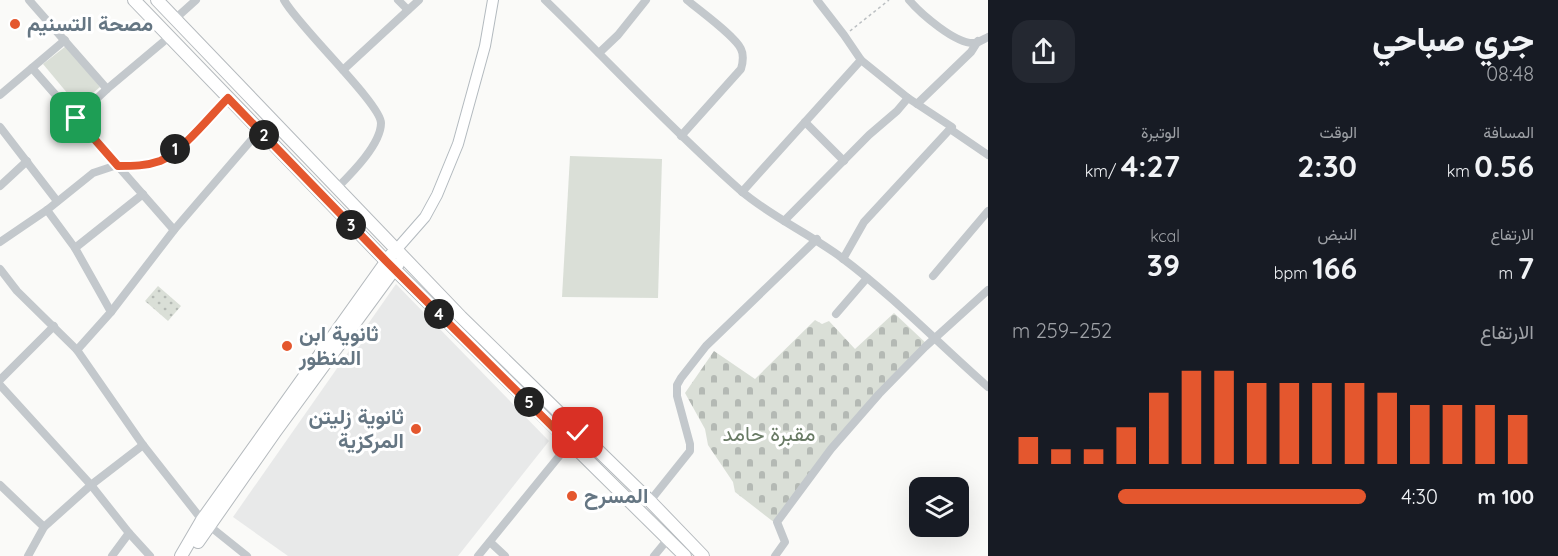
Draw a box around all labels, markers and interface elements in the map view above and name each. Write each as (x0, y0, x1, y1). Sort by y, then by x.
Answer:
place label: مصحة التسنيم (27, 10, 153, 38)
marker: مصحة التسنيم (8, 17, 22, 31)
text: جري صباحي (1372, 18, 1534, 59)
button: share (1012, 20, 1075, 83)
text: 08:48 (1486, 61, 1534, 86)
pin (50, 92, 101, 143)
icon: arrive (59, 101, 92, 134)
pin: 2 (249, 120, 279, 150)
text: الوتيرة (1141, 122, 1180, 142)
text: الوقت (1319, 122, 1357, 142)
text: المسافة (1483, 122, 1534, 142)
text: 2 (259, 125, 269, 145)
pin: 1 (160, 134, 190, 164)
text: 1 (172, 139, 178, 159)
text: 4:27 (1121, 147, 1180, 185)
text: 2:30 (1297, 147, 1357, 185)
text: 0.56 (1474, 147, 1534, 185)
text: /km (1085, 161, 1121, 181)
text: km (1447, 161, 1474, 181)
pin: 3 (336, 210, 366, 240)
text: 3 (347, 215, 355, 235)
text: النبض (1317, 224, 1357, 244)
text: الارتفاع (1491, 224, 1534, 244)
text: kcal (1150, 226, 1180, 246)
text: 39 (1147, 246, 1180, 284)
text: 166 (1312, 249, 1357, 287)
text: 7 (1518, 249, 1534, 287)
text: bpm (1274, 263, 1312, 283)
text: m (1499, 263, 1518, 283)
pin: 4 (424, 299, 454, 329)
text: 4 (434, 304, 444, 324)
text: 252–259 m (1012, 318, 1112, 343)
text: الارتفاع (1480, 319, 1534, 344)
place label: ثانوية ابن المنظور (298, 320, 379, 371)
marker: ثانوية ابن المنظور (280, 339, 294, 353)
pin: 5 (514, 387, 544, 417)
text: 5 (524, 392, 534, 412)
place label: ثانوية زليتن المركزية (309, 403, 404, 454)
pin (552, 407, 603, 458)
icon: check (561, 416, 594, 449)
park label: مقبرة حامد (723, 420, 815, 447)
marker: ثانوية زليتن المركزية (409, 422, 423, 436)
map controls (909, 477, 969, 537)
button: layers (909, 477, 969, 537)
place label: المسرح (584, 482, 648, 510)
text: 4:30 (1401, 484, 1438, 509)
text: 100 m (1478, 484, 1534, 509)
marker: المسرح (565, 489, 579, 503)

